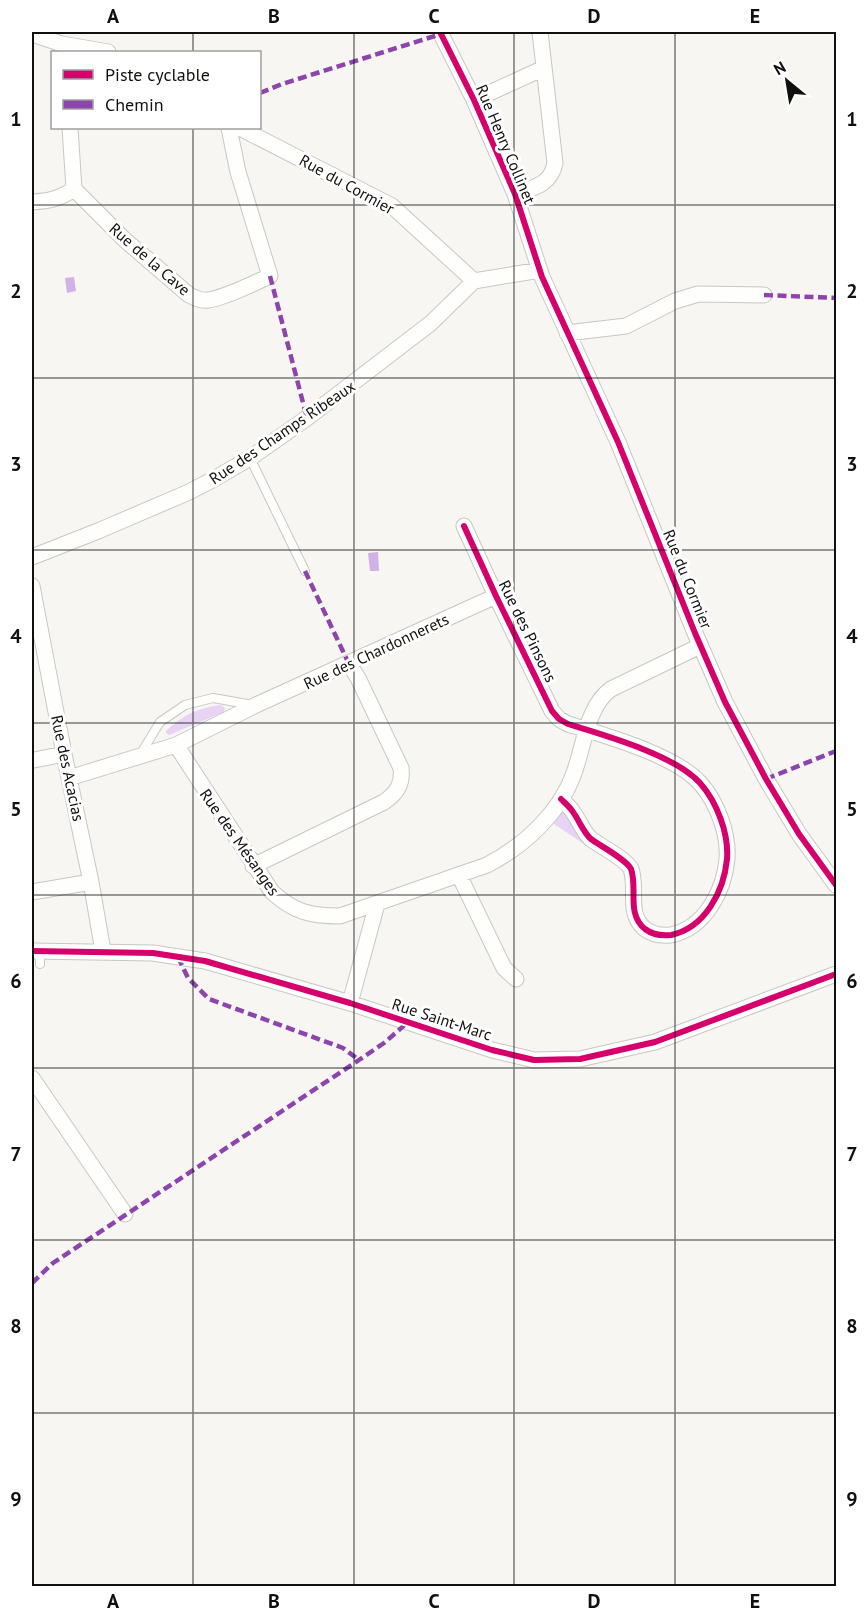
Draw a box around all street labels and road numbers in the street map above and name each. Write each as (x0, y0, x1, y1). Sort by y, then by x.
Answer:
street label: Rue Henry Collinet (472, 81, 540, 207)
street label: Rue du Cormier (296, 150, 398, 219)
street label: Rue de la Cave (105, 218, 195, 300)
street label: Rue des Champs Ribeaux (205, 376, 359, 488)
street label: Rue du Cormier (659, 526, 717, 632)
street label: Rue des Pinsons (495, 577, 561, 685)
street label: Rue des Chardonnerets (300, 608, 452, 693)
street label: Rue des Acacias (47, 713, 89, 823)
street label: Rue des Mésanges (196, 785, 284, 899)
street label: Rue Saint-Marc (390, 993, 494, 1045)

